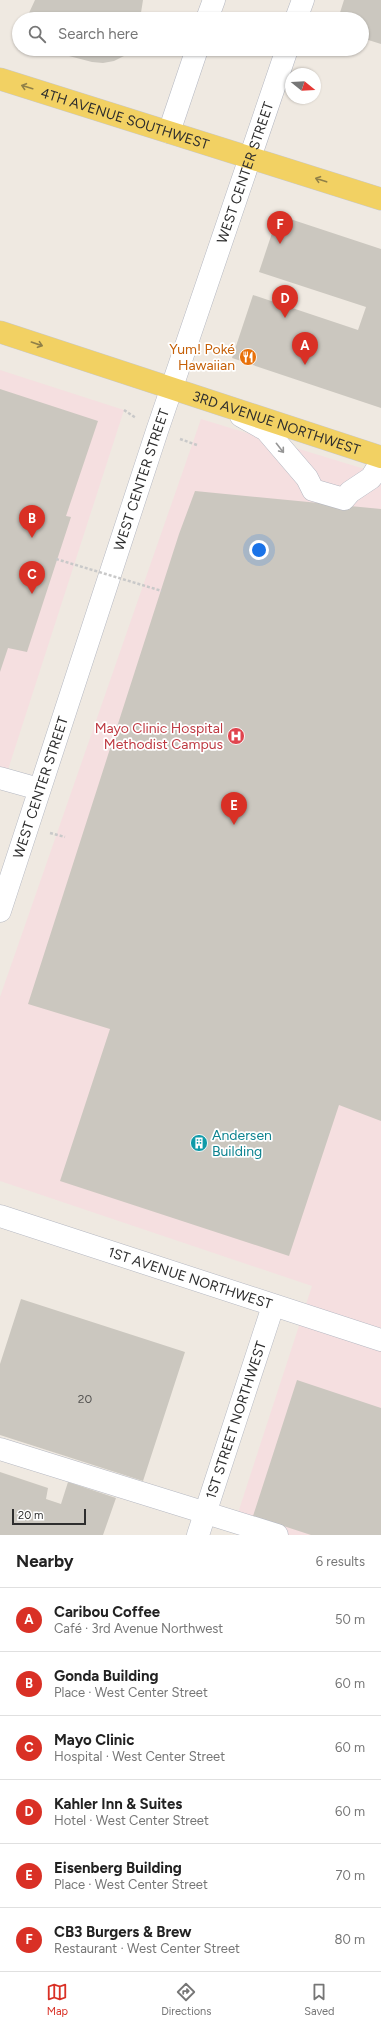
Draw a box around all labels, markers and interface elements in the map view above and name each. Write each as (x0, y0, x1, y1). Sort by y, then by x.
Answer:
search box (12, 12, 369, 56)
icon: search (26, 23, 48, 45)
text: Search here (58, 25, 138, 43)
north arrow (285, 68, 321, 104)
one-way arrow (21, 83, 33, 91)
street label: 4TH AVENUE SOUTHWEST (39, 84, 211, 153)
street label: WEST CENTER STREET (213, 99, 277, 246)
one-way arrow (314, 176, 327, 183)
pin: F (267, 211, 293, 244)
pin: D (272, 285, 298, 318)
pin: A (292, 332, 318, 365)
one-way arrow (31, 341, 43, 349)
place label: Yum! Poké Hawaiian (169, 341, 235, 374)
restaurant icon: Yum! Poké Hawaiian (238, 347, 258, 367)
street label: 3RD AVENUE NORTHWEST (190, 387, 363, 458)
street label: WEST CENTER STREET (110, 406, 173, 553)
one-way arrow (276, 443, 284, 454)
pin: B (19, 505, 45, 538)
your location (249, 540, 269, 560)
pin: C (19, 561, 45, 594)
street label: WEST CENTER STREET (9, 714, 72, 861)
place label: Mayo Clinic Hospital Methodist Campus (95, 720, 223, 753)
hospital icon: Mayo Clinic Hospital Methodist Campus (226, 726, 246, 746)
pin: E (221, 792, 247, 825)
place label: Andersen Building (212, 1127, 272, 1160)
building icon: Andersen Building (189, 1133, 209, 1153)
street label: 1ST AVENUE NORTHWEST (106, 1243, 275, 1313)
street label: 1ST STREET NORTHWEST (202, 1339, 270, 1501)
house number: 20 (78, 1392, 93, 1406)
scale bar (12, 1507, 86, 1526)
text: 20 m (18, 1509, 43, 1522)
text: Nearby (16, 1551, 74, 1571)
text: 6 results (316, 1554, 365, 1569)
text: Caribou Coffee (54, 1603, 160, 1621)
text: A (24, 1612, 34, 1627)
text: 50 m (335, 1612, 365, 1627)
text: Café · 3rd Avenue Northwest (54, 1621, 223, 1636)
text: Gonda Building (54, 1667, 159, 1685)
text: B (25, 1676, 33, 1691)
text: 60 m (335, 1676, 365, 1691)
text: Place · West Center Street (54, 1685, 208, 1700)
text: Mayo Clinic (54, 1731, 134, 1749)
text: C (24, 1740, 34, 1755)
text: 60 m (335, 1740, 365, 1755)
text: Hospital · West Center Street (54, 1749, 225, 1764)
text: Kahler Inn & Suites (54, 1795, 182, 1813)
text: D (24, 1804, 34, 1819)
text: 60 m (335, 1804, 365, 1819)
text: Hotel · West Center Street (54, 1813, 209, 1828)
text: Eisenberg Building (54, 1859, 182, 1877)
text: E (25, 1868, 33, 1883)
text: 70 m (335, 1868, 365, 1883)
text: Place · West Center Street (54, 1877, 208, 1892)
text: CB3 Burgers & Brew (54, 1923, 192, 1941)
text: F (25, 1932, 33, 1947)
text: 80 m (334, 1932, 365, 1947)
text: Restaurant · West Center Street (54, 1941, 240, 1956)
tab: Map (46, 1981, 68, 2018)
tab: Directions (161, 1981, 211, 2018)
tab: Saved (304, 1981, 335, 2018)

